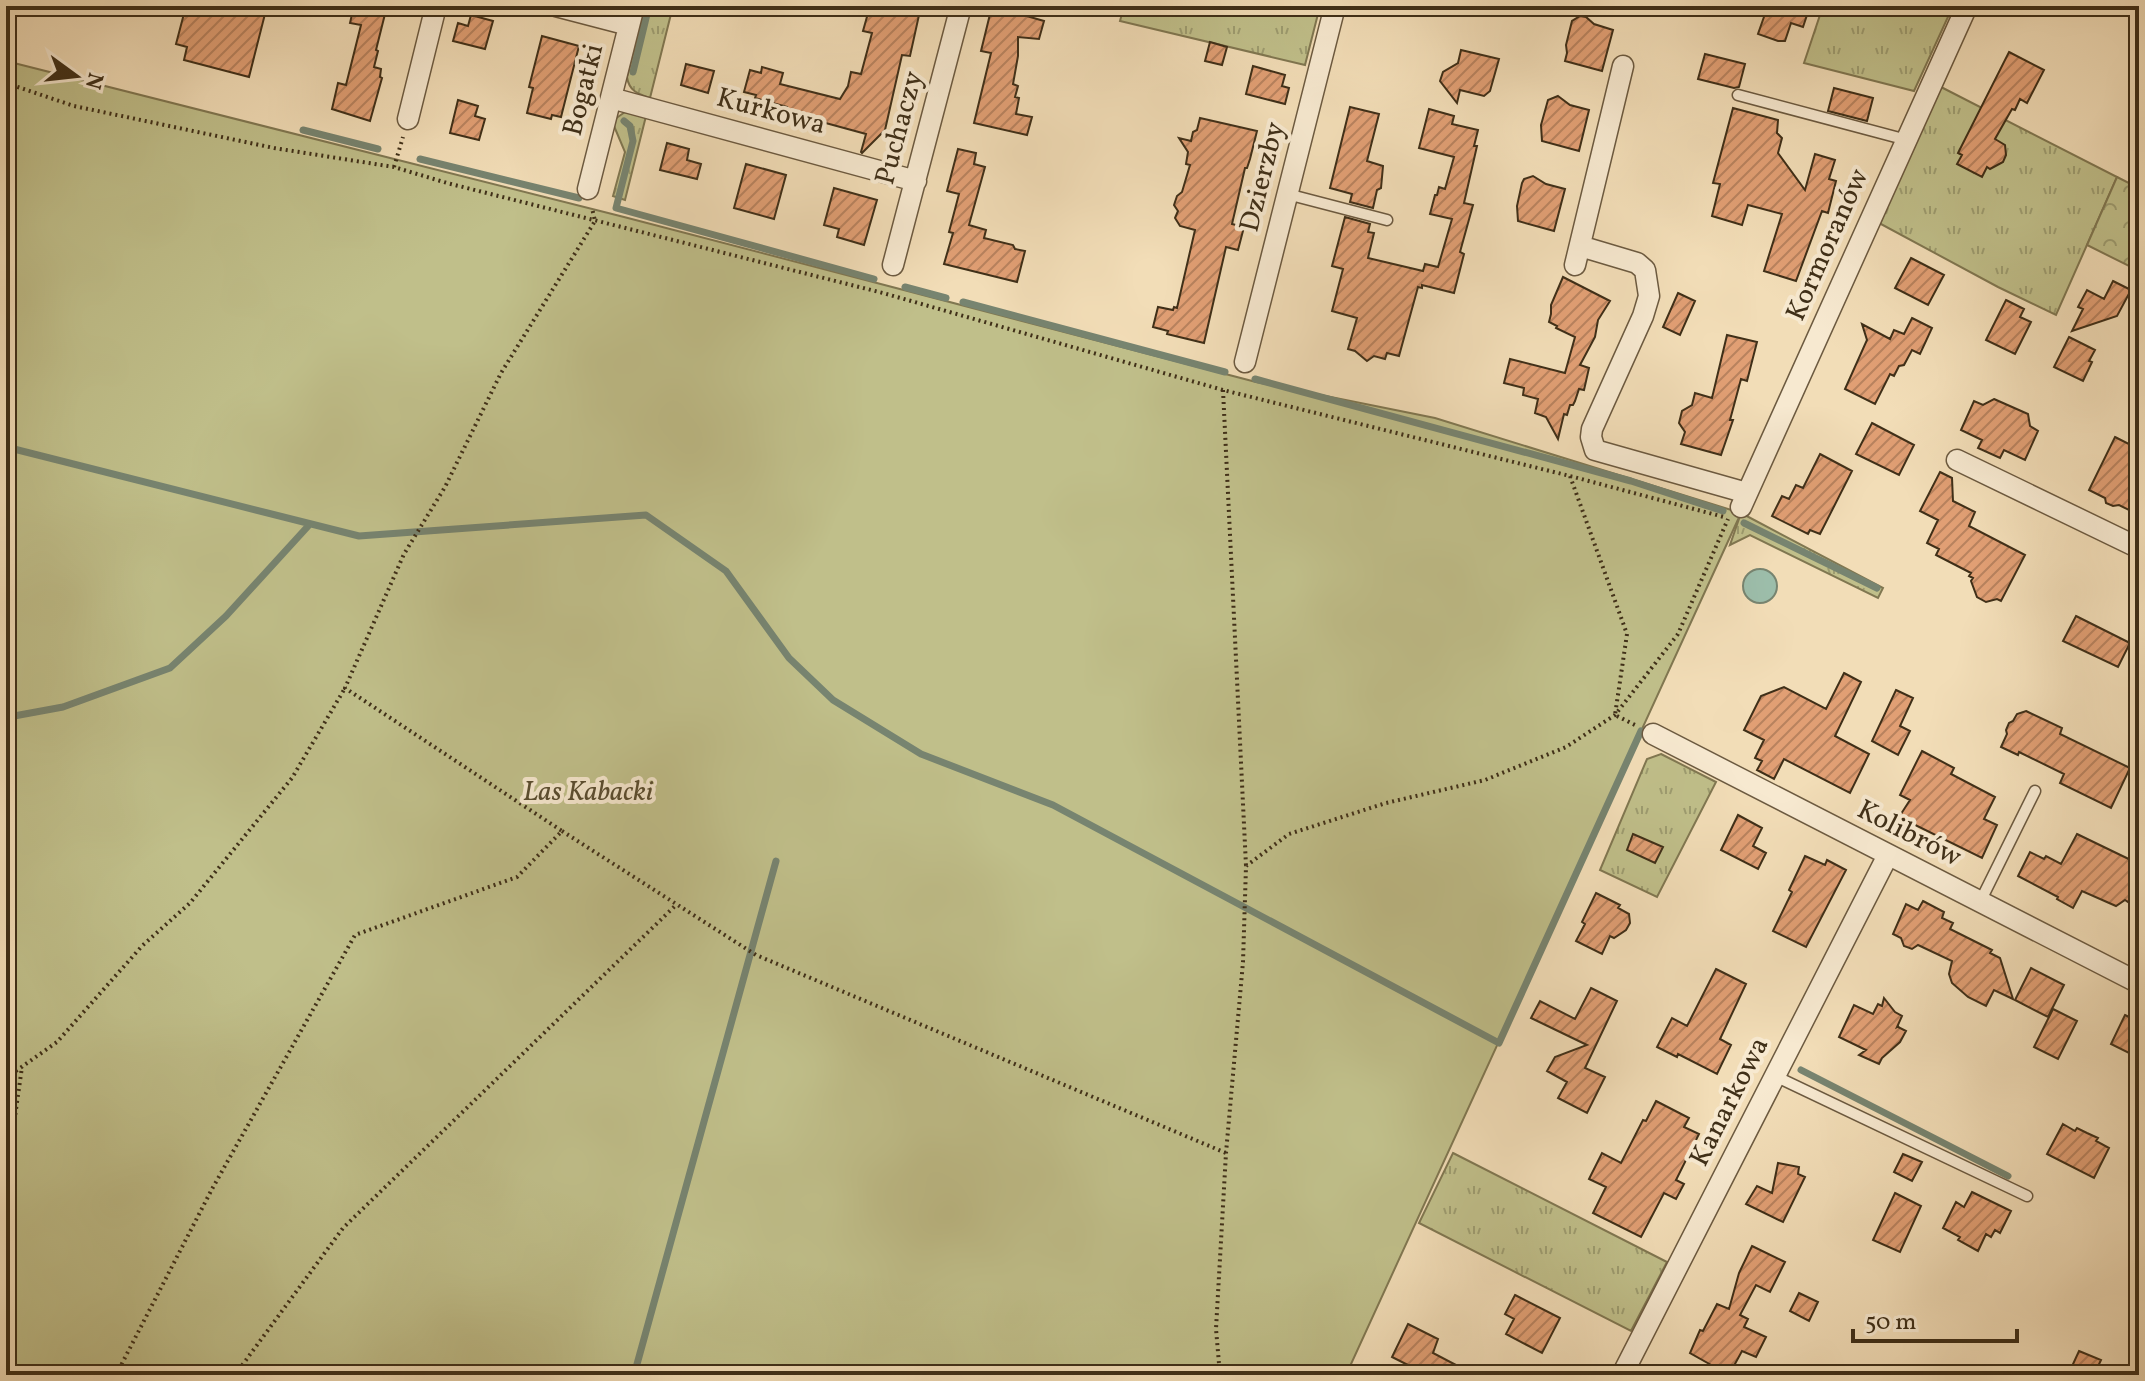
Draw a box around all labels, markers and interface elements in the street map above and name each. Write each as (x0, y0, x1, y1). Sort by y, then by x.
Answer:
north arrow (36, 36, 116, 116)
street label: Bogatki (554, 40, 614, 140)
street label: Puchaczy (866, 67, 934, 189)
text: N (76, 69, 110, 92)
street label: Kurkowa (712, 79, 830, 145)
street label: Dzierzby (1231, 118, 1295, 236)
street label: Kormoranów (1777, 162, 1879, 327)
park label: Las Kabacki (523, 773, 654, 812)
street label: Kolibrów (1850, 791, 1968, 877)
street label: Kanarkowa (1681, 1031, 1779, 1173)
scale bar (1853, 1293, 2017, 1343)
text: 50 m (1865, 1306, 1917, 1340)

